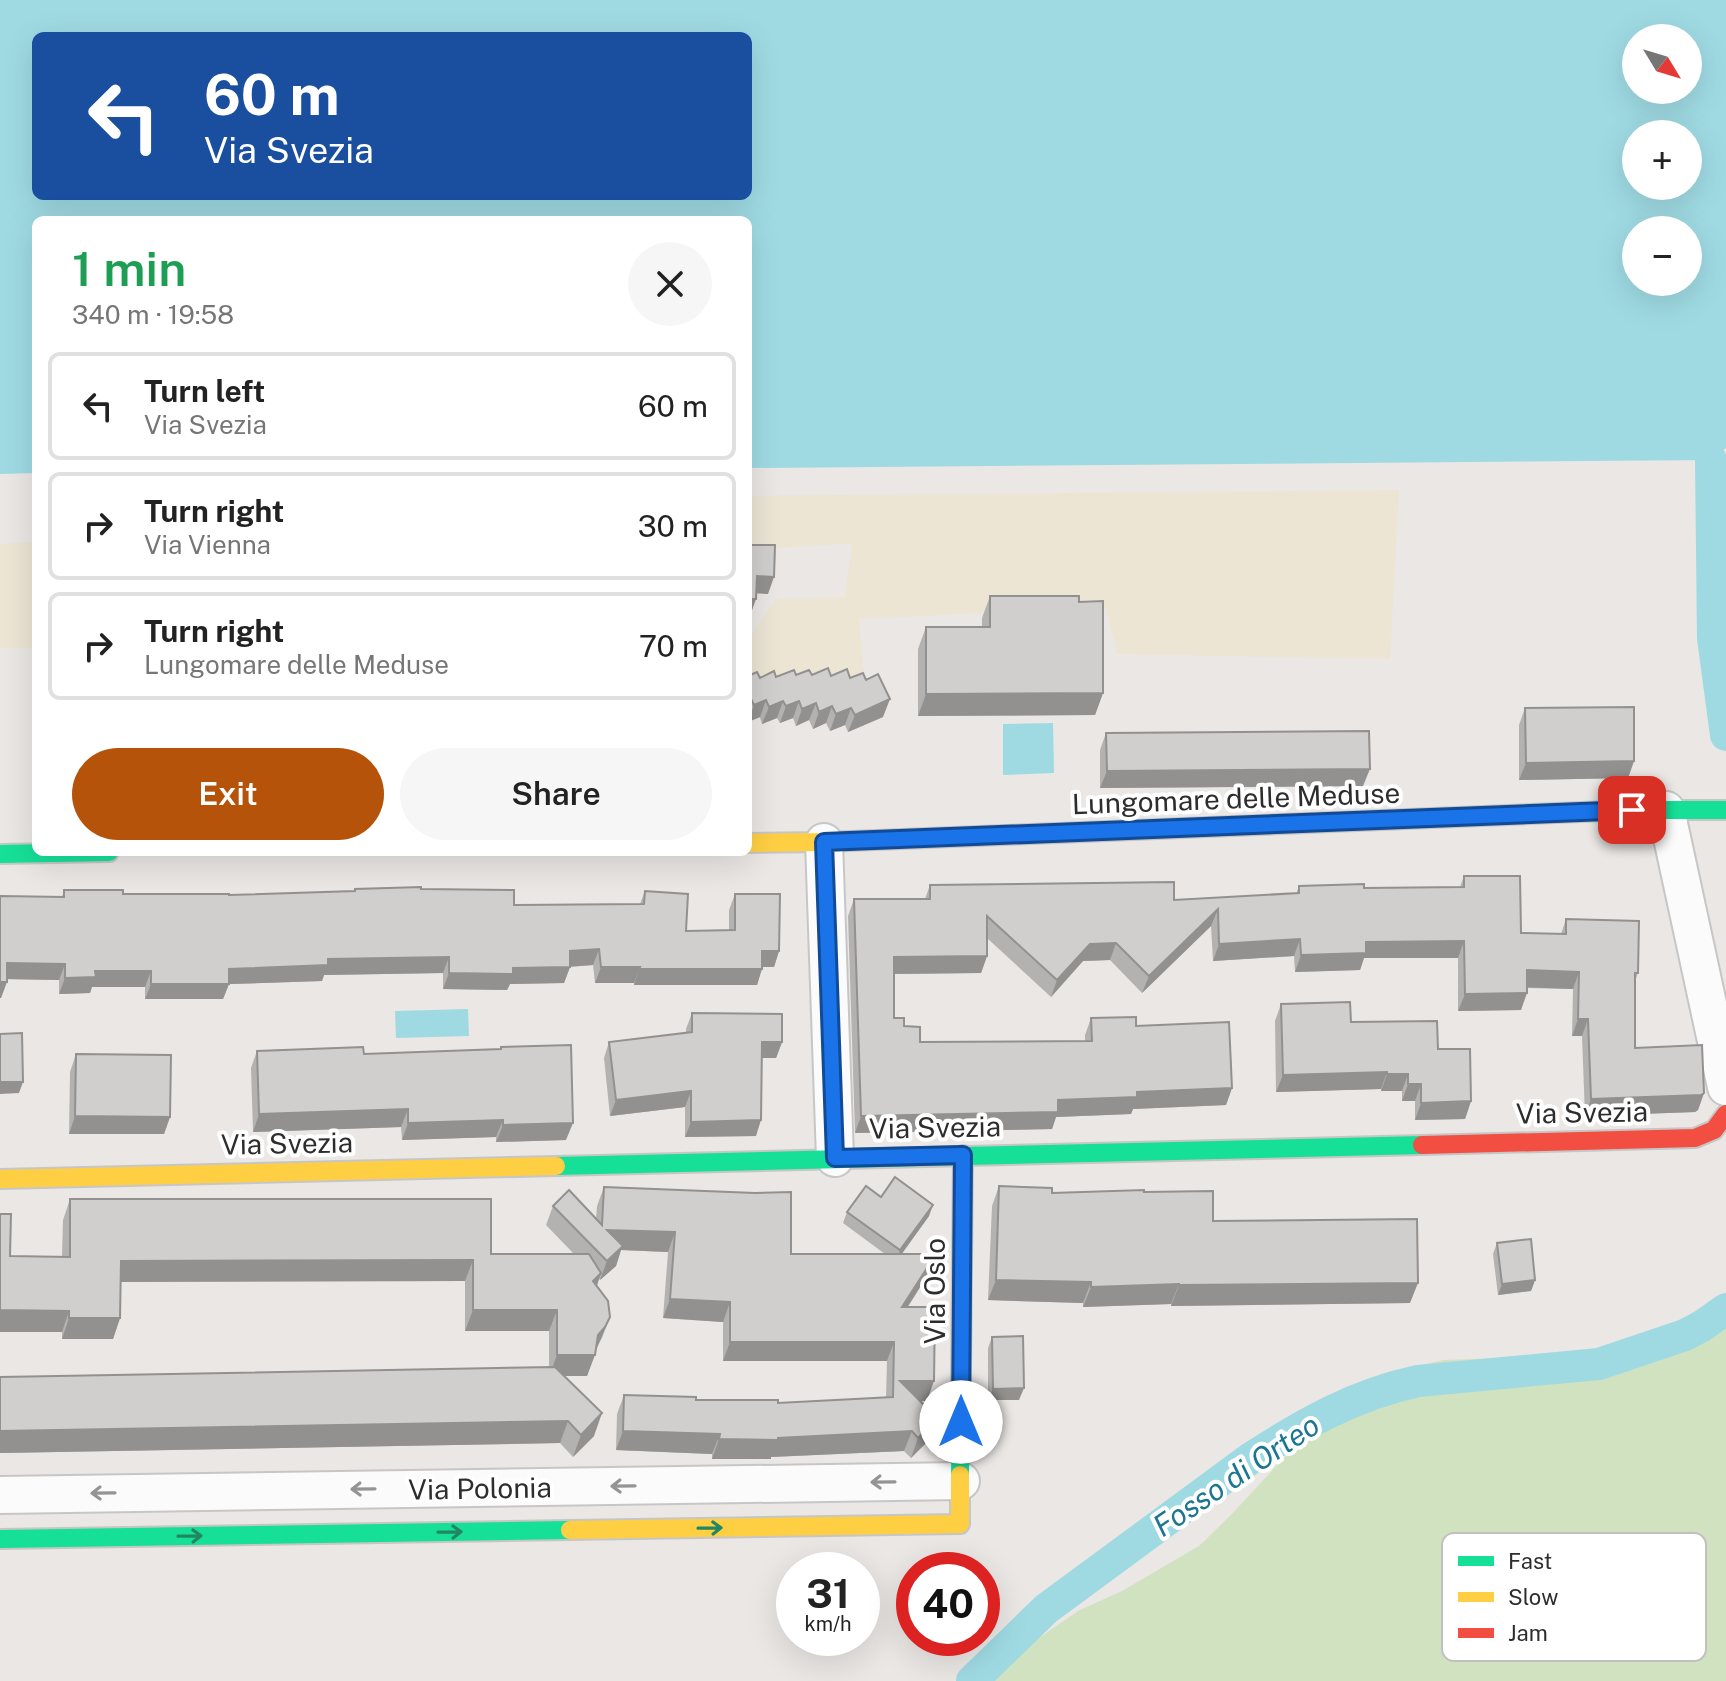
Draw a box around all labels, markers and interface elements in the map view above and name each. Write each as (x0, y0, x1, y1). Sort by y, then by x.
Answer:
north arrow (1622, 24, 1702, 104)
map controls (1622, 24, 1702, 296)
text: 60 m (204, 62, 340, 128)
icon: left (72, 64, 176, 168)
button: + (1622, 120, 1702, 200)
text: Via Svezia (204, 129, 374, 171)
button: − (1622, 216, 1702, 296)
text: 1 min (72, 240, 186, 297)
button: close (628, 242, 712, 326)
text: 340 m · 19:58 (72, 299, 234, 330)
text: Turn left (144, 373, 265, 409)
icon: left (76, 384, 120, 428)
text: 60 m (638, 388, 708, 424)
text: Via Svezia (144, 409, 267, 440)
text: Turn right (144, 493, 284, 529)
icon: right (76, 504, 120, 548)
text: 30 m (638, 508, 708, 544)
text: Via Vienna (144, 529, 271, 560)
text: Turn right (144, 613, 284, 649)
icon: right (76, 624, 120, 668)
text: 70 m (639, 628, 708, 664)
text: Lungomare delle Meduse (144, 649, 449, 680)
button: Exit (72, 748, 384, 840)
button: Share (400, 748, 712, 840)
street label: Lungomare delle Meduse (1071, 776, 1401, 820)
pin (1598, 776, 1666, 844)
icon: arrive (1610, 788, 1654, 832)
street label: Via Svezia (1516, 1094, 1648, 1130)
street label: Via Svezia (869, 1109, 1001, 1145)
street label: Via Svezia (221, 1125, 353, 1161)
street label: Via Oslo (918, 1238, 951, 1344)
position arrow (919, 1380, 1003, 1464)
water label: Fosso di Orteo (1146, 1406, 1326, 1544)
street label: Via Polonia (408, 1470, 552, 1506)
one-way arrow (870, 1474, 897, 1490)
one-way arrow (610, 1478, 637, 1494)
one-way arrow (350, 1482, 377, 1497)
one-way arrow (90, 1485, 117, 1501)
one-way arrow (696, 1520, 723, 1536)
one-way arrow (436, 1524, 463, 1540)
one-way arrow (176, 1529, 203, 1544)
legend (1442, 1533, 1706, 1661)
text: Fast (1508, 1548, 1552, 1574)
speed limit sign: 40 (896, 1552, 1000, 1656)
text: 31 (806, 1570, 850, 1617)
text: Slow (1508, 1584, 1558, 1610)
text: km/h (804, 1612, 852, 1636)
text: Jam (1508, 1620, 1548, 1646)

